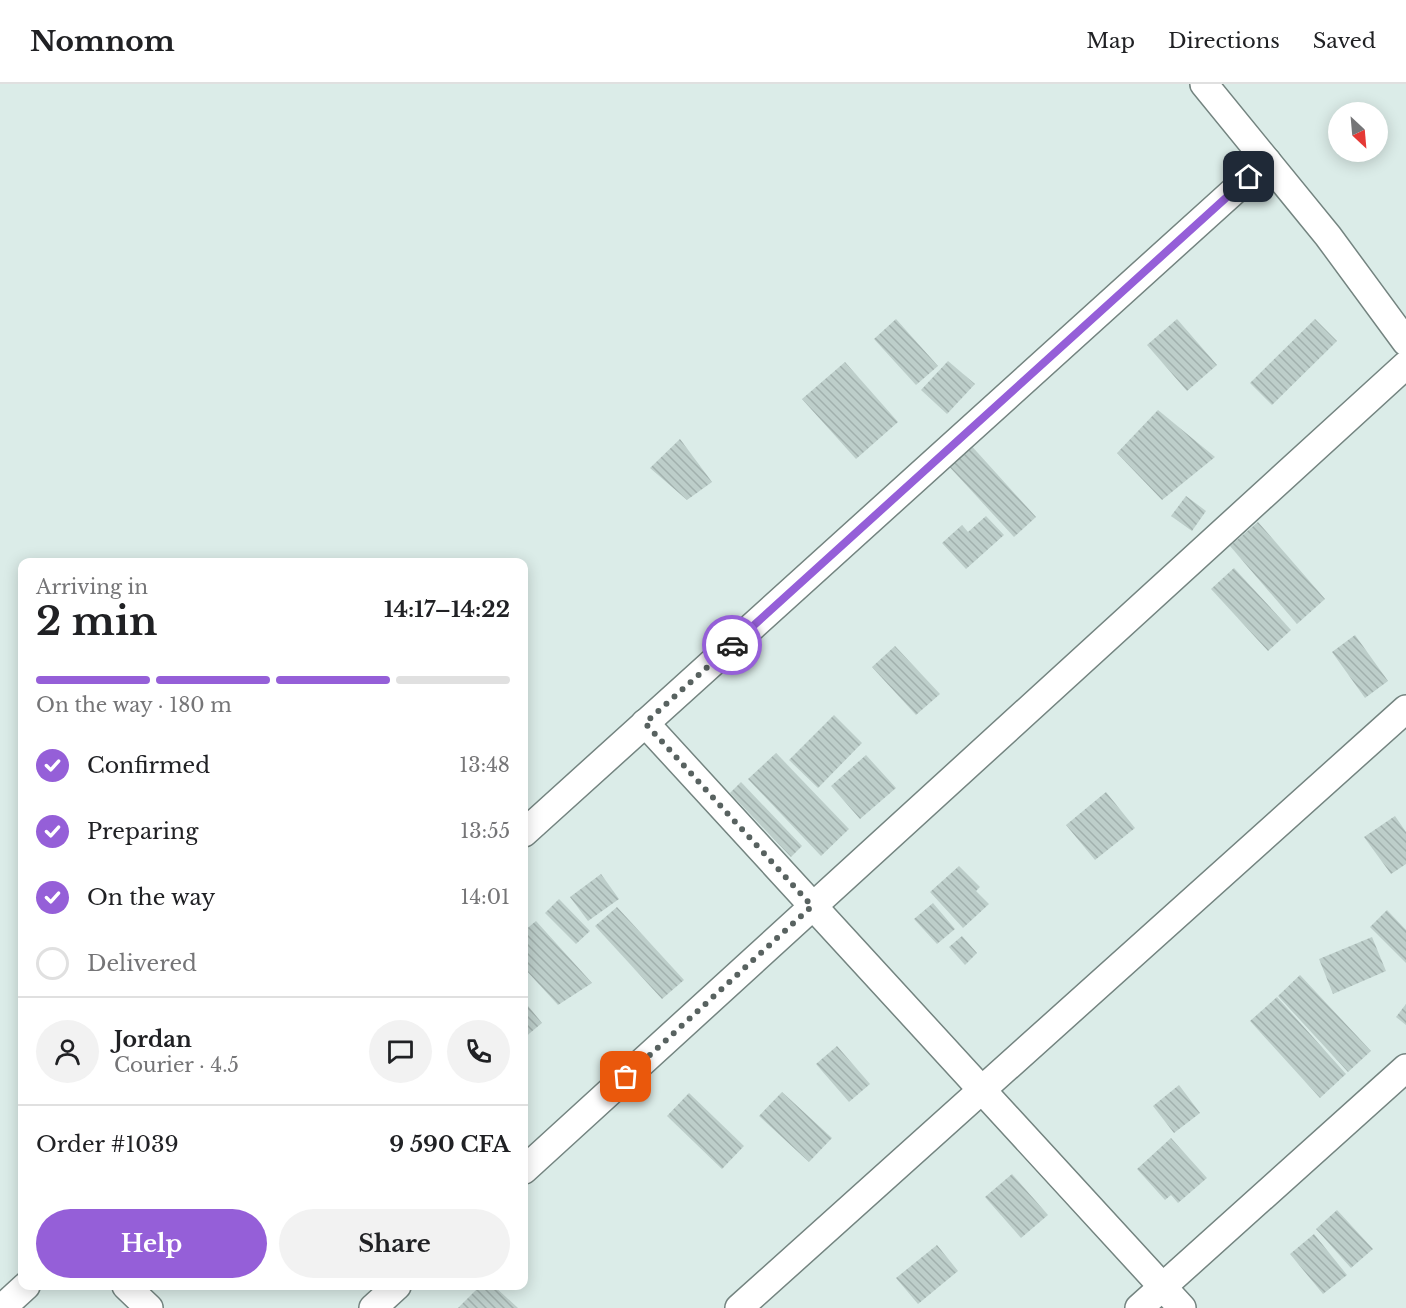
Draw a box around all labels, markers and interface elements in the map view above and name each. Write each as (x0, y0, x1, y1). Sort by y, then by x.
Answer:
text: Nomnom (30, 24, 175, 59)
text: Map (1086, 28, 1135, 54)
text: Directions (1168, 28, 1280, 54)
text: Saved (1313, 28, 1376, 54)
north arrow (1328, 102, 1388, 162)
map controls (1328, 102, 1388, 162)
pin (1223, 151, 1274, 202)
icon: home (1232, 160, 1265, 193)
text: Arriving in (36, 575, 148, 599)
text: 14:17–14:22 (384, 596, 510, 623)
text: 2 min (36, 597, 157, 646)
courier (702, 615, 762, 675)
icon: car (716, 629, 749, 662)
text: On the way · 180 m (36, 693, 232, 717)
icon: check (36, 749, 69, 782)
text: Confirmed (87, 752, 210, 779)
text: 13:48 (459, 753, 510, 777)
icon: check (36, 815, 69, 848)
text: Preparing (87, 818, 198, 845)
text: 13:55 (460, 819, 510, 843)
icon: check (36, 881, 69, 914)
text: On the way (87, 884, 215, 911)
text: 14:01 (460, 885, 510, 909)
text: Delivered (87, 950, 197, 977)
button: person (36, 1020, 99, 1083)
button: chat (369, 1020, 432, 1083)
button: phone (447, 1020, 510, 1083)
text: Jordan (114, 1026, 192, 1053)
pin (600, 1051, 651, 1102)
text: Courier · 4.5 (114, 1053, 239, 1077)
icon: bag (609, 1060, 642, 1093)
text: Order #1039 (36, 1131, 179, 1158)
text: 9 590 CFA (389, 1131, 510, 1158)
button: Help (36, 1209, 267, 1278)
button: Share (279, 1209, 510, 1278)

